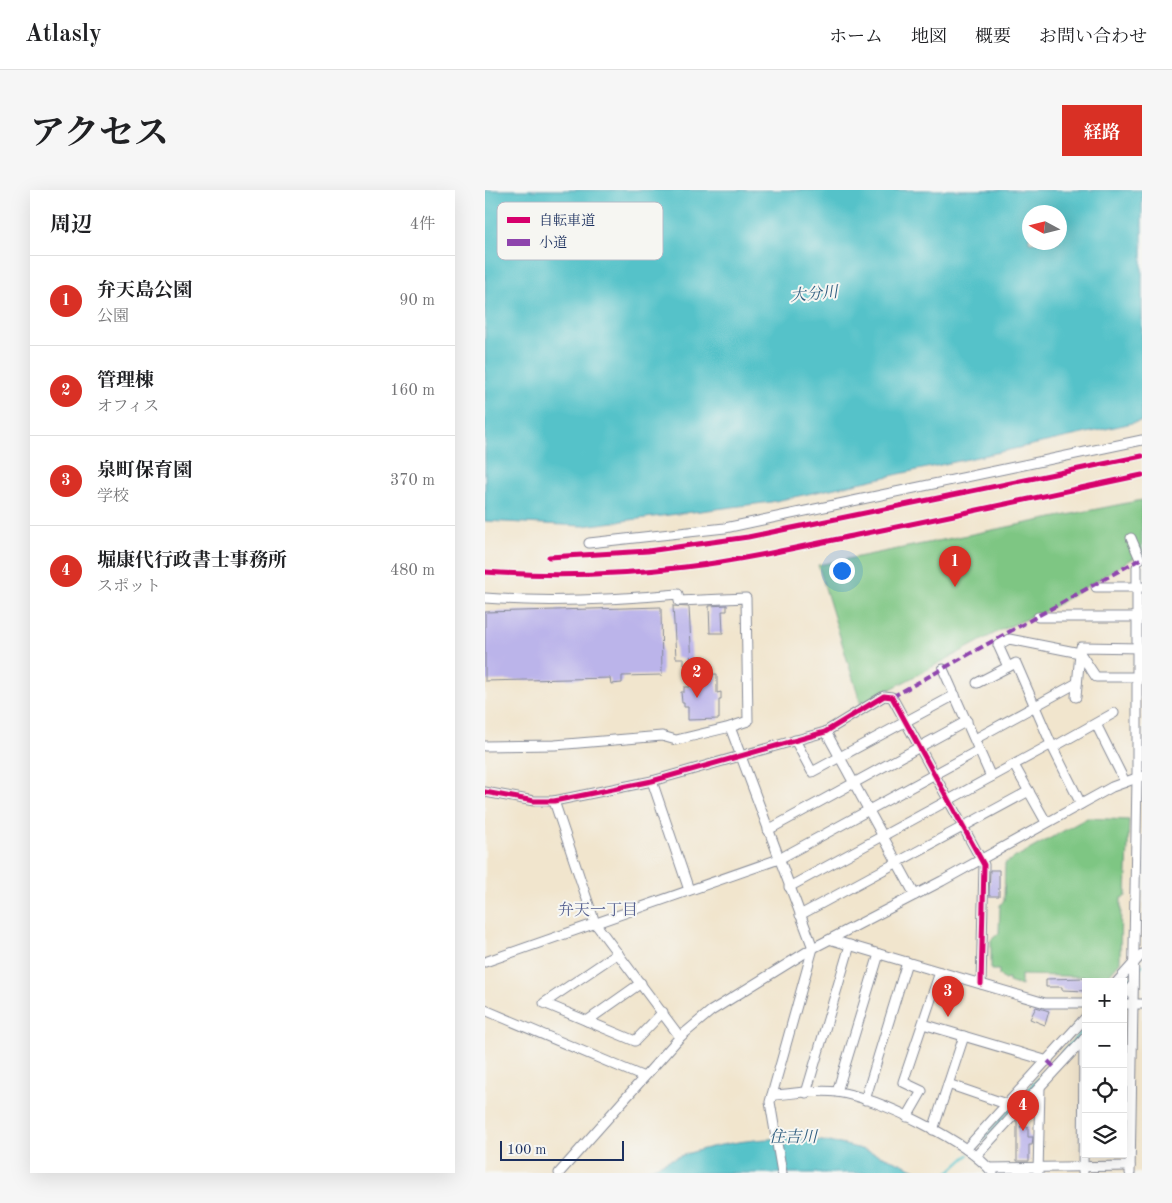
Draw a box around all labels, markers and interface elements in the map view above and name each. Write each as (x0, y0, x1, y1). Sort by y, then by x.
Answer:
text: Atlasly (25, 23, 102, 47)
text: ホーム (829, 28, 883, 46)
text: 地図 (911, 28, 947, 46)
text: 概要 (975, 28, 1011, 46)
text: お問い合わせ (1039, 28, 1147, 46)
button: 経路 (1062, 105, 1142, 156)
text: アクセス (30, 117, 169, 152)
legend (497, 202, 663, 260)
north arrow (1022, 205, 1067, 250)
text: 自転車道 (539, 213, 595, 228)
text: 周辺 (50, 215, 92, 236)
text: 4件 (410, 217, 435, 233)
text: 小道 (539, 235, 567, 250)
text: 弁天島公園 (97, 282, 192, 301)
water label: 大分川 (789, 283, 841, 305)
text: 1 (61, 293, 71, 309)
text: 90 m (399, 293, 435, 309)
text: 公園 (97, 309, 129, 325)
text: 管理棟 (97, 372, 154, 391)
text: 2 (61, 383, 71, 399)
text: 160 m (390, 383, 435, 399)
text: オフィス (97, 399, 159, 415)
text: 泉町保育園 (97, 462, 192, 481)
text: 3 (61, 473, 71, 489)
text: 370 m (390, 473, 435, 489)
text: 学校 (97, 489, 129, 505)
pin: 1 (939, 546, 971, 587)
text: 堀康代行政書士事務所 (97, 552, 287, 571)
your location (829, 558, 855, 584)
text: 4 (61, 563, 71, 579)
text: 480 m (390, 563, 435, 579)
text: スポット (97, 579, 161, 595)
pin: 2 (681, 657, 713, 698)
district label: 弁天一丁目 (558, 901, 638, 919)
pin: 3 (932, 976, 964, 1017)
map controls (1082, 978, 1127, 1158)
button: + (1082, 978, 1127, 1023)
button: − (1082, 1023, 1127, 1068)
button: locate (1082, 1068, 1127, 1113)
pin: 4 (1007, 1090, 1039, 1131)
button: layers (1082, 1113, 1127, 1158)
water label: 住吉川 (769, 1128, 819, 1146)
scale bar (500, 1138, 624, 1161)
text: 100 m (507, 1143, 546, 1157)

